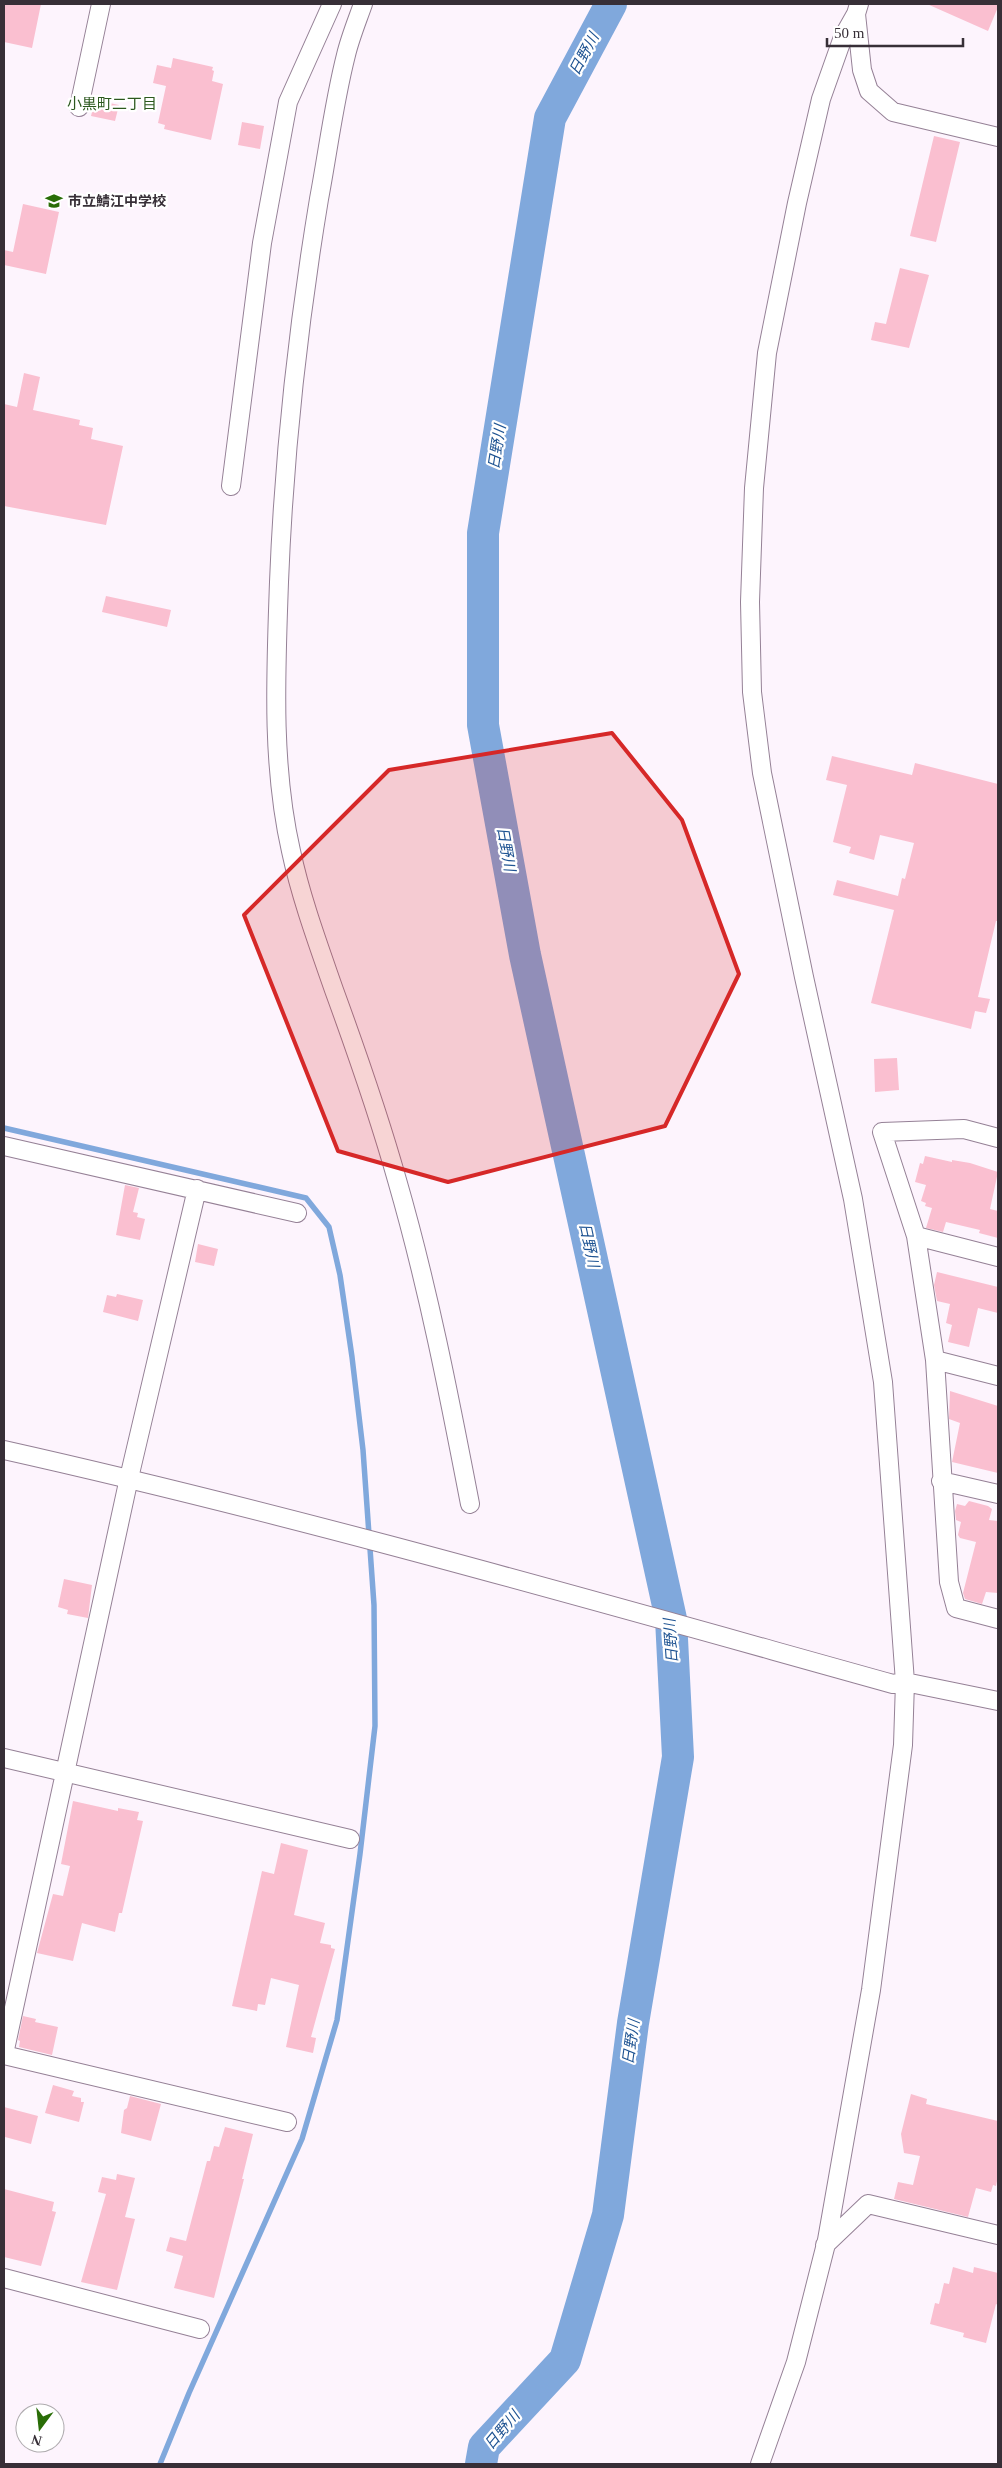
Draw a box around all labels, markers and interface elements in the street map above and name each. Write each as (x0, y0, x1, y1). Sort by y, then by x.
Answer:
scale bar (827, 15, 963, 47)
text: 50 m (834, 25, 865, 41)
water label: 日野川 (566, 29, 603, 78)
district label: 小黒町二丁目 (67, 96, 157, 112)
school or university icon: 市立鯖江中学校 (44, 191, 64, 211)
place label: 市立鯖江中学校 (68, 194, 166, 209)
water label: 日野川 (486, 422, 509, 470)
water label: 日野川 (494, 825, 518, 875)
water label: 日野川 (576, 1221, 602, 1271)
water label: 日野川 (661, 1616, 681, 1664)
water label: 日野川 (620, 2017, 642, 2065)
north arrow (15, 2403, 65, 2453)
water label: 日野川 (481, 2406, 524, 2452)
text: N (30, 2432, 44, 2449)

